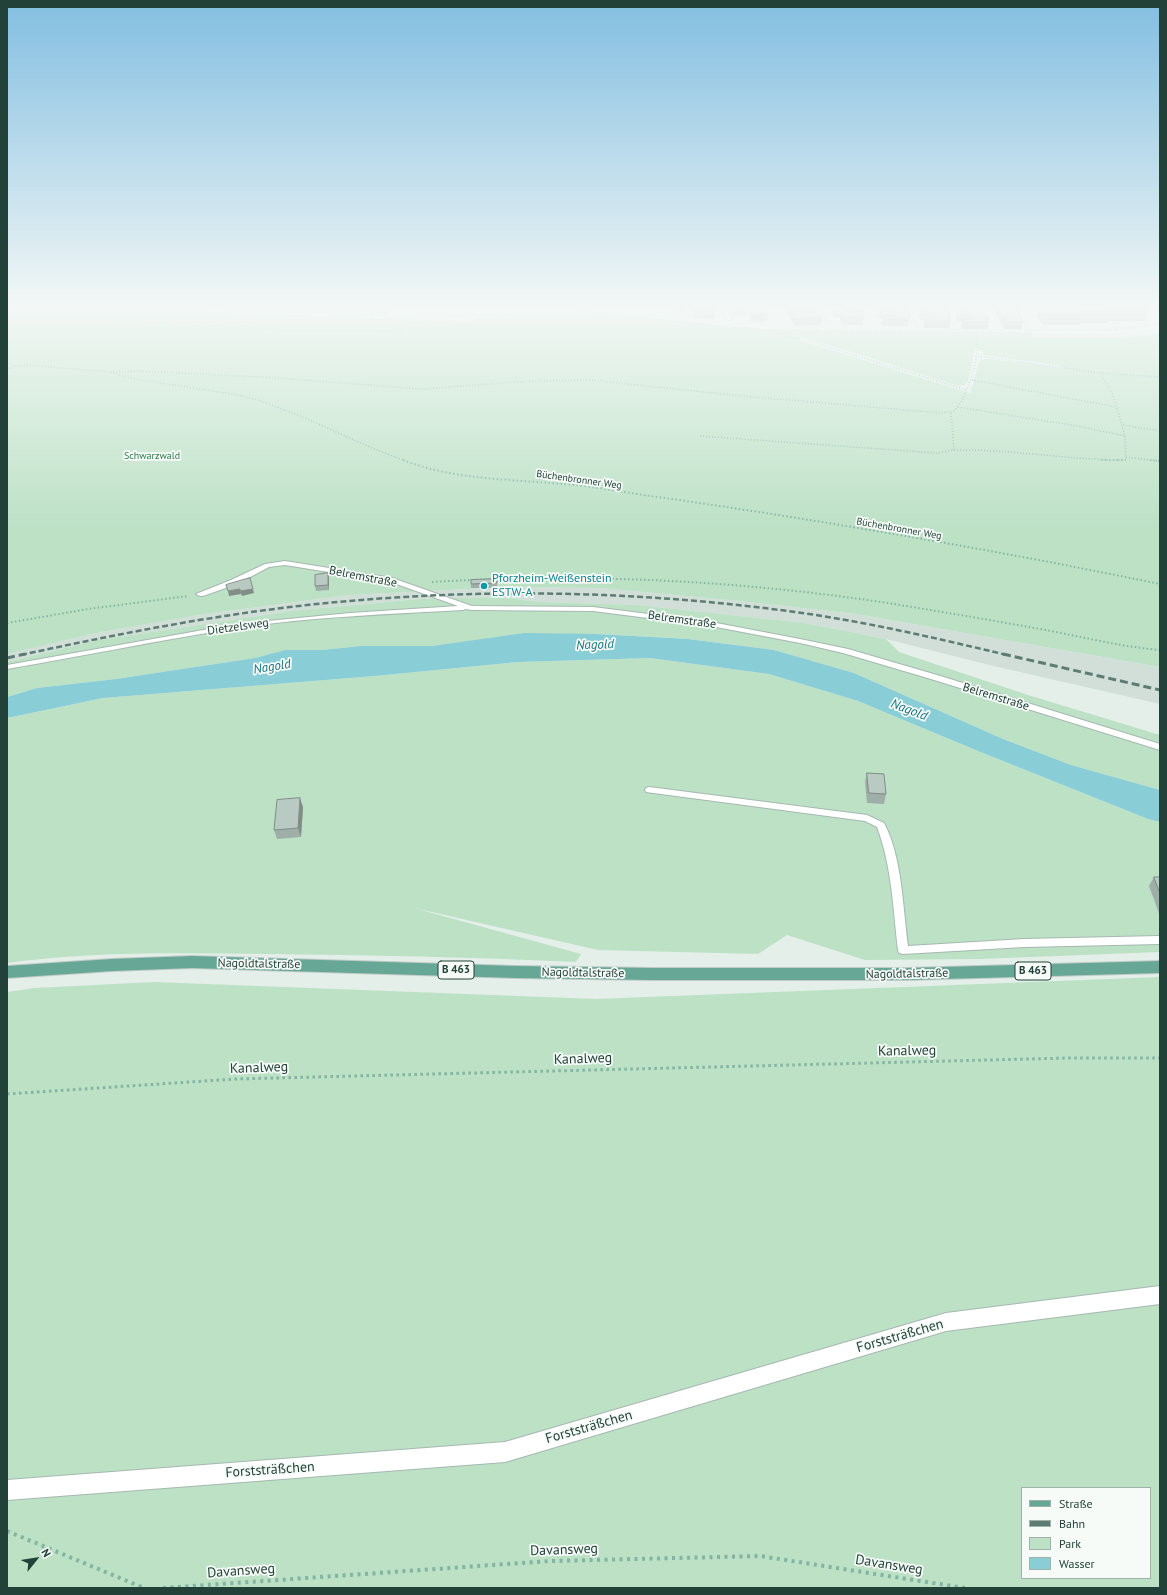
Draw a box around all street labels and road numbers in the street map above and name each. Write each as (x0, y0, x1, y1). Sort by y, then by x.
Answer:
street label: Büchenbronner Weg (535, 468, 623, 492)
street label: Büchenbronner Weg (856, 516, 942, 542)
street label: Belremstraße (328, 563, 398, 591)
street label: Belremstraße (647, 608, 717, 632)
street label: Dietzelsweg (206, 616, 270, 638)
street label: Belremstraße (961, 680, 1031, 714)
street label: Nagoldtalstraße (218, 956, 300, 972)
road number: B 463 (438, 961, 474, 979)
road number: B 463 (1015, 962, 1051, 980)
street label: Nagoldtalstraße (542, 965, 624, 981)
street label: Nagoldtalstraße (866, 966, 948, 982)
street label: Kanalweg (878, 1042, 936, 1060)
street label: Kanalweg (554, 1050, 612, 1068)
street label: Kanalweg (230, 1059, 288, 1077)
street label: Forststräßchen (855, 1316, 945, 1356)
street label: Forststräßchen (544, 1407, 634, 1447)
street label: Forststräßchen (225, 1458, 315, 1482)
street label: Davansweg (530, 1540, 598, 1560)
street label: Davansweg (854, 1551, 924, 1579)
street label: Davansweg (207, 1560, 275, 1582)

